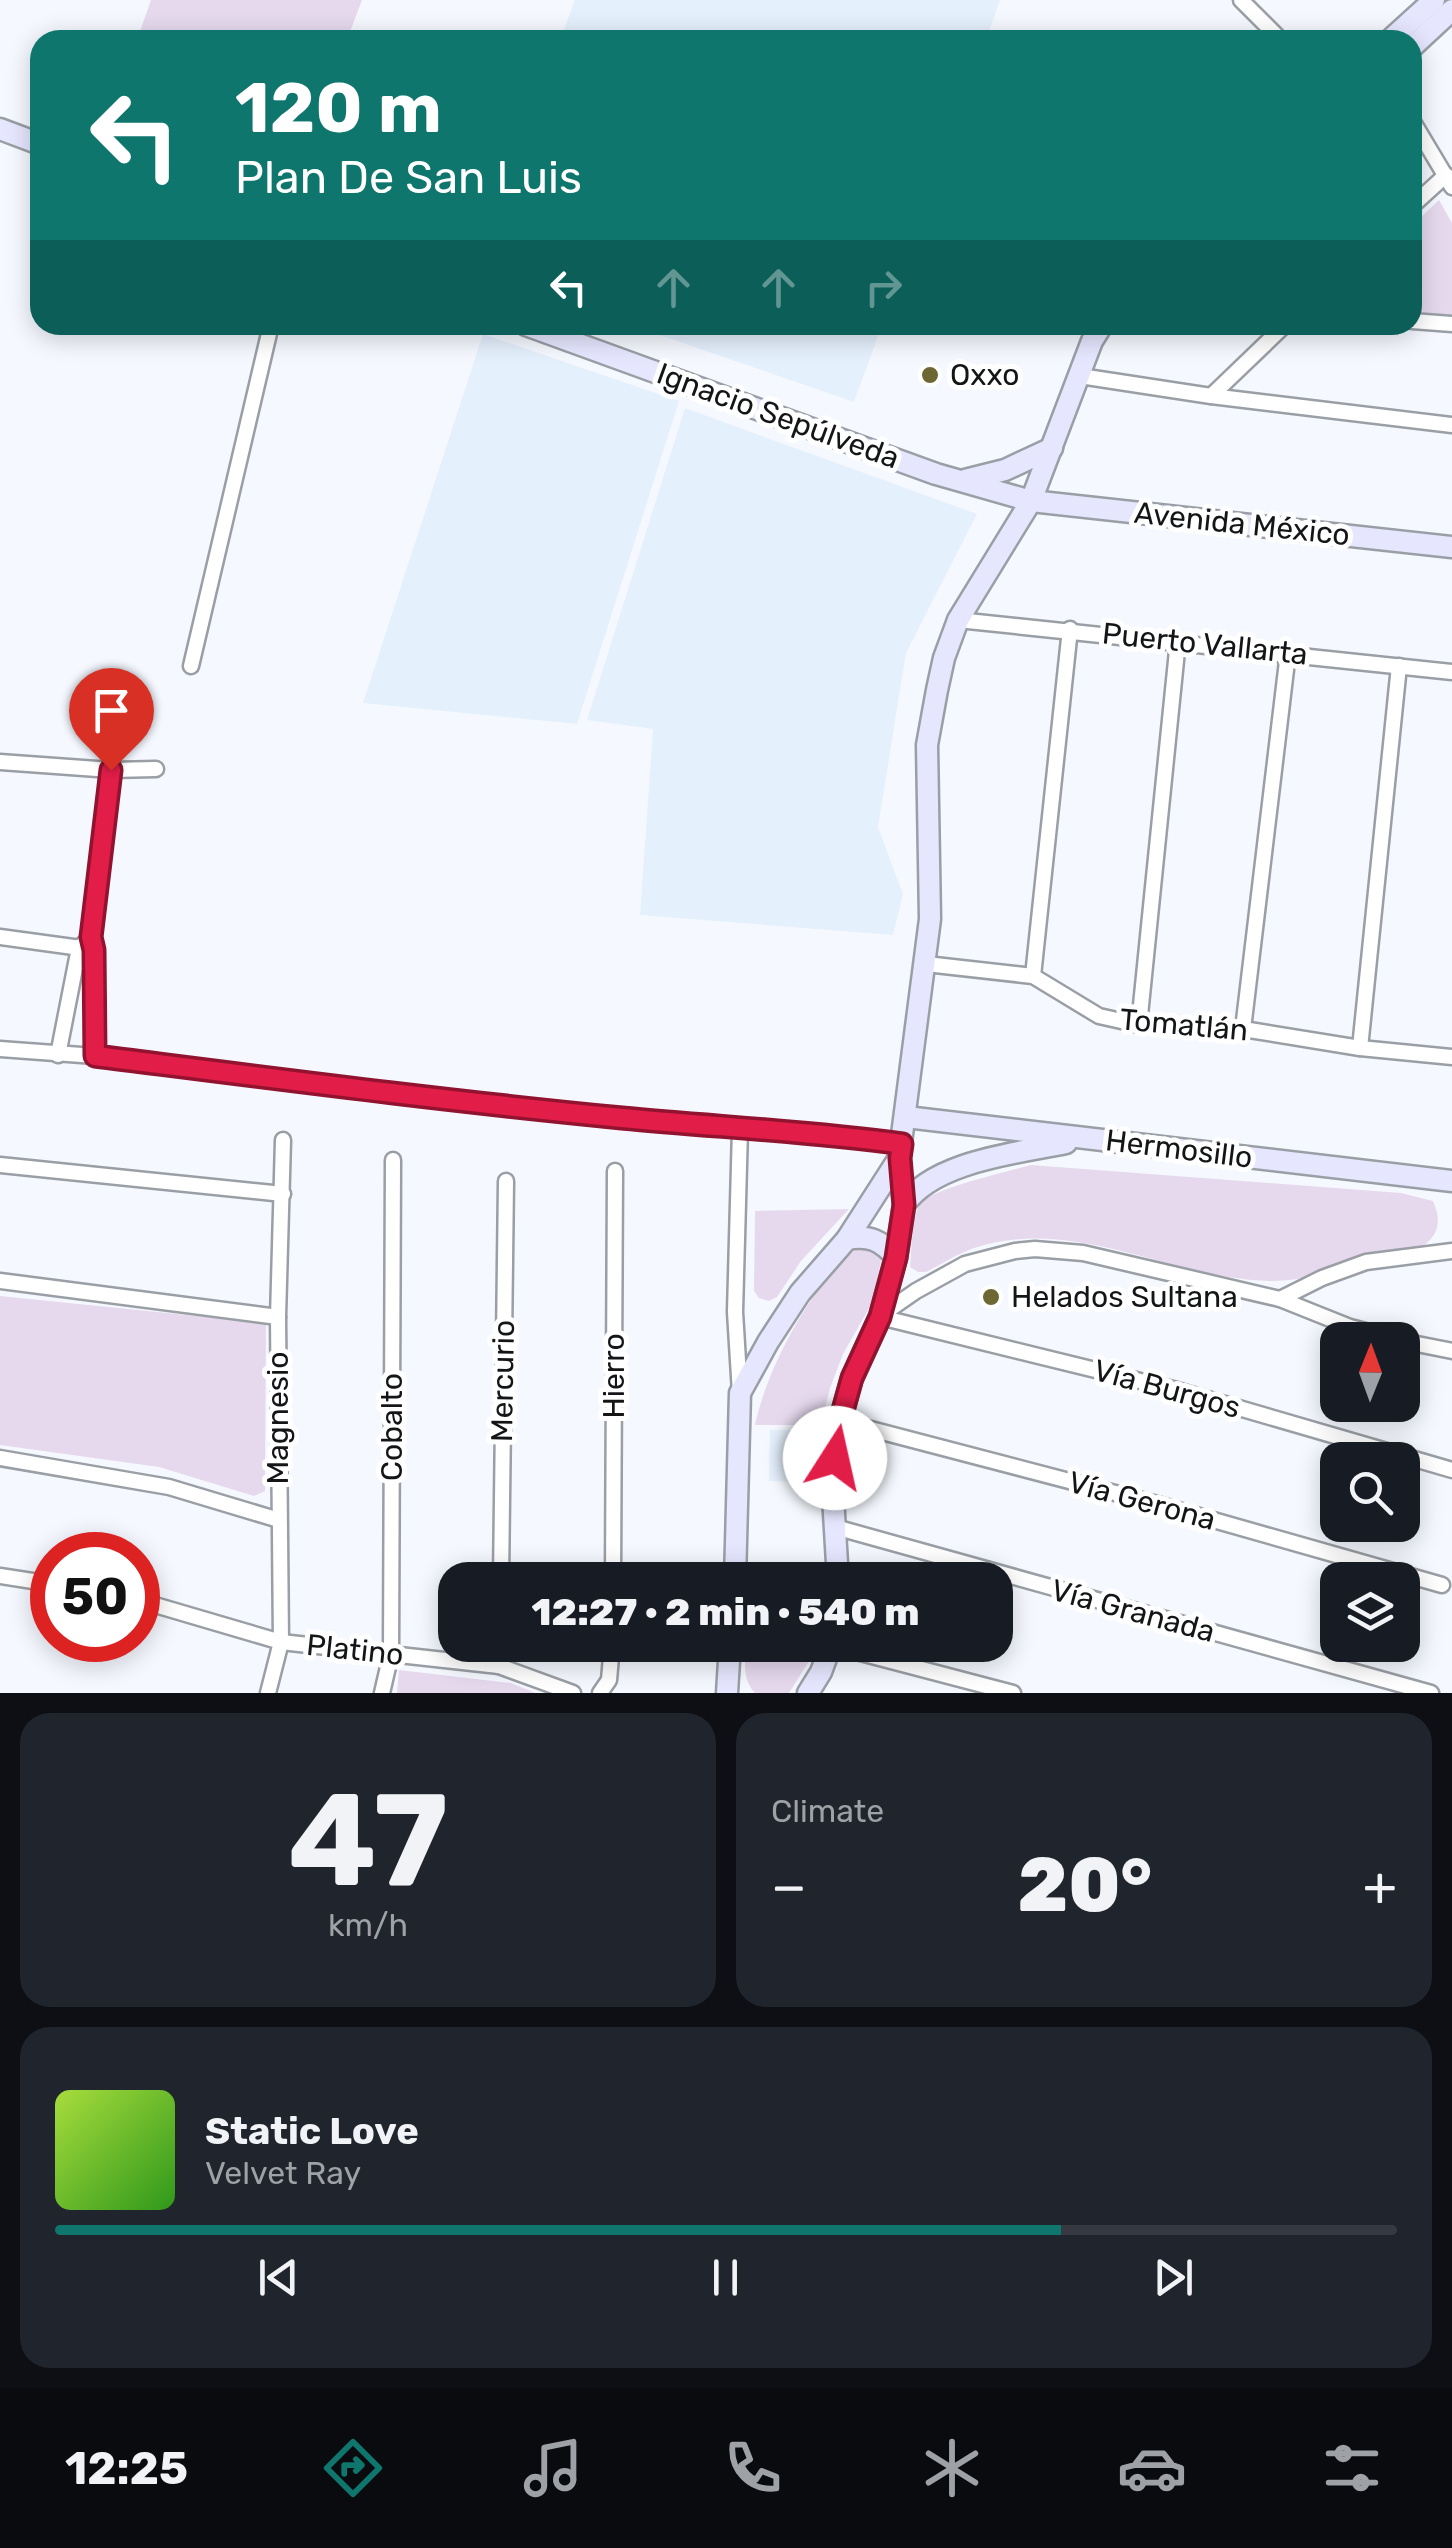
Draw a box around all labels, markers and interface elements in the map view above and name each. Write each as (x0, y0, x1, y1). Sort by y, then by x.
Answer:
text: 120 m (235, 67, 442, 150)
icon: left (70, 70, 200, 200)
text: Plan De San Luis (235, 151, 582, 204)
icon: left (541, 260, 596, 315)
icon: ahead (646, 260, 701, 315)
icon: ahead (751, 260, 806, 315)
icon: right (856, 260, 911, 315)
street label: Ignacio Sepúlveda (652, 355, 904, 477)
place label: Oxxo (950, 357, 1019, 393)
marker: Oxxo (919, 364, 941, 386)
street label: Avenida México (1132, 495, 1352, 553)
street label: Puerto Vallarta (1101, 615, 1309, 673)
pin (69, 668, 154, 771)
icon: arrive (84, 683, 139, 738)
street label: Tomatlán (1118, 1001, 1250, 1049)
street label: Hermosillo (1103, 1122, 1255, 1176)
place label: Helados Sultana (1011, 1279, 1238, 1315)
marker: Helados Sultana (980, 1286, 1002, 1308)
street label: Mercurio (484, 1320, 522, 1442)
north arrow (1320, 1322, 1420, 1422)
map controls (1320, 1322, 1420, 1662)
street label: Hierro (596, 1333, 632, 1419)
street label: Magnesio (260, 1351, 296, 1485)
street label: Vía Burgos (1090, 1352, 1244, 1426)
street label: Cobalto (374, 1373, 410, 1481)
position arrow (783, 1406, 887, 1510)
button: search (1320, 1442, 1420, 1542)
street label: Vía Gerona (1064, 1464, 1220, 1538)
speed limit sign: 50 (30, 1532, 160, 1662)
button: layers (1320, 1562, 1420, 1662)
street label: Vía Granada (1047, 1572, 1219, 1650)
text: 12:27 · 2 min · 540 m (531, 1589, 920, 1635)
street label: Platino (305, 1627, 405, 1673)
text: 47 (288, 1763, 448, 1918)
text: Climate (771, 1792, 884, 1830)
text: 20° (1017, 1841, 1152, 1930)
text: − (771, 1854, 807, 1919)
text: + (1363, 1854, 1397, 1919)
text: km/h (328, 1906, 408, 1944)
text: Static Love (205, 2108, 419, 2154)
text: Velvet Ray (205, 2154, 361, 2192)
icon: previous (251, 2250, 306, 2305)
icon: pause (698, 2250, 753, 2305)
icon: next (1146, 2250, 1201, 2305)
icon: directions (318, 2433, 388, 2503)
icon: music (518, 2433, 588, 2503)
icon: phone (718, 2433, 788, 2503)
icon: climate (917, 2433, 987, 2503)
icon: car (1117, 2433, 1187, 2503)
icon: filters (1317, 2433, 1387, 2503)
text: 12:25 (65, 2442, 188, 2495)

